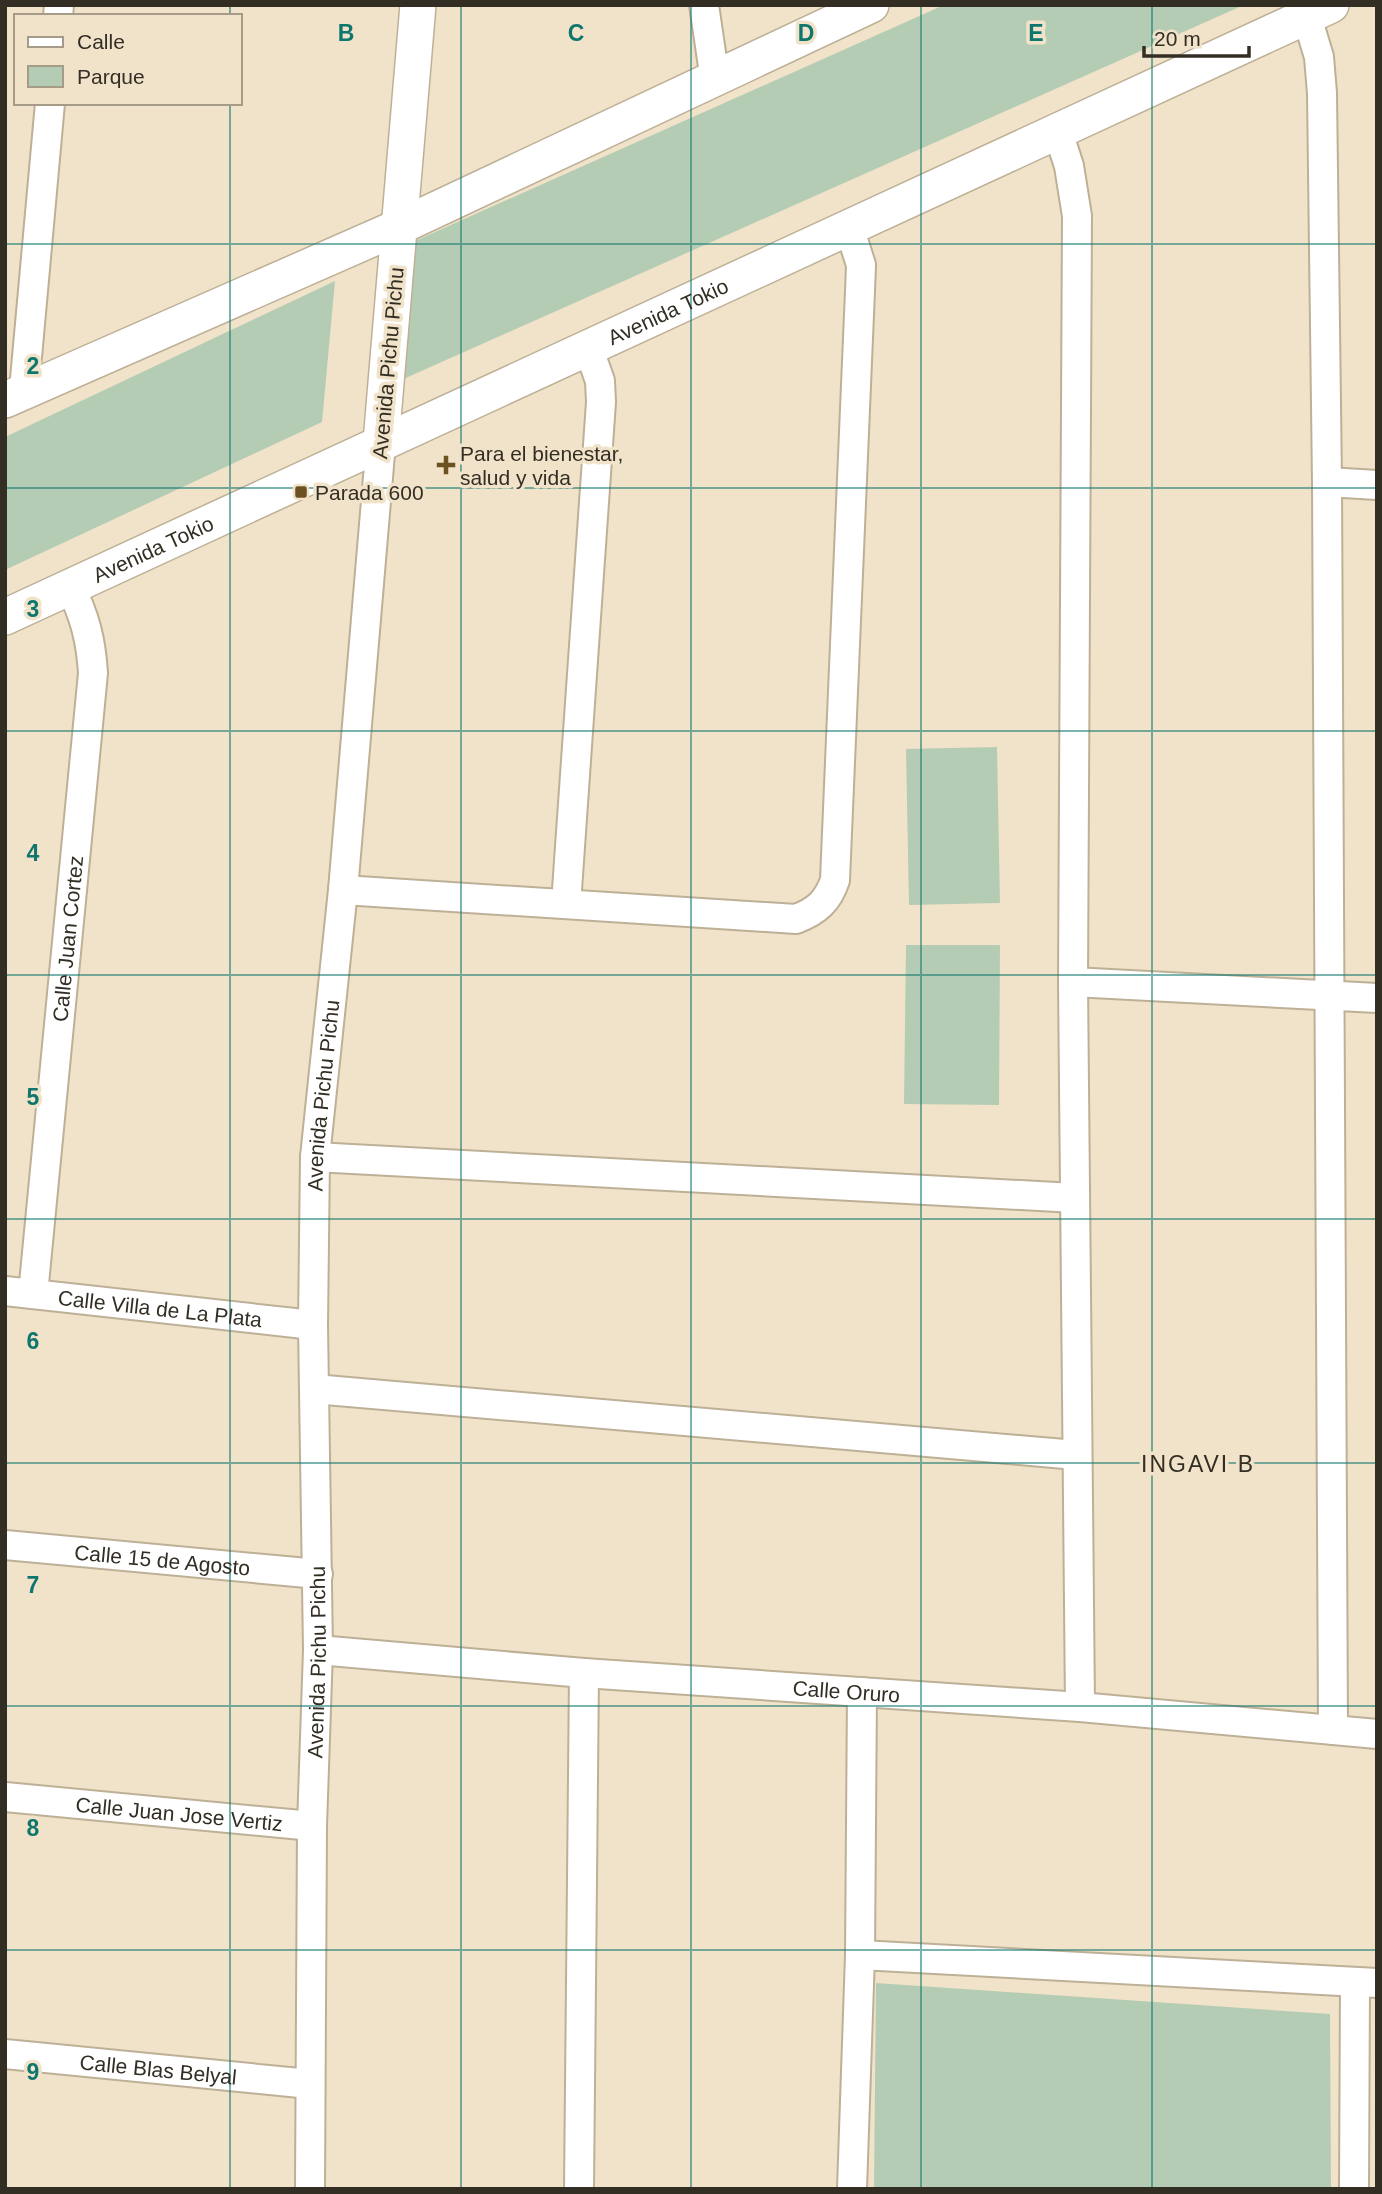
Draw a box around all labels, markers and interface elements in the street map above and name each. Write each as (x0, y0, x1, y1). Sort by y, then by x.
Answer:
legend (14, 14, 242, 105)
scale bar (1144, 14, 1249, 58)
text: B (338, 20, 354, 46)
text: C (568, 20, 584, 46)
text: D (798, 20, 814, 46)
text: E (1028, 20, 1044, 46)
text: 20 m (1154, 27, 1201, 50)
text: Calle (77, 30, 125, 53)
text: Parque (77, 65, 145, 88)
street label: Avenida Pichu Pichu (368, 266, 408, 460)
street label: Avenida Tokio (604, 273, 732, 349)
text: 2 (27, 353, 39, 379)
place label: Para el bienestar, salud y vida (460, 442, 623, 489)
marker: Para el bienestar, salud y vida (438, 457, 454, 473)
place label: Parada 600 (315, 481, 424, 504)
marker: Parada 600 (293, 484, 309, 500)
street label: Avenida Tokio (89, 511, 217, 586)
text: 3 (27, 596, 39, 622)
text: 4 (27, 840, 40, 866)
street label: Calle Juan Cortez (48, 854, 87, 1023)
street label: Avenida Pichu Pichu (303, 999, 343, 1191)
text: 5 (27, 1084, 40, 1110)
street label: Calle Villa de La Plata (57, 1285, 264, 1331)
text: 6 (27, 1328, 39, 1354)
district label: INGAVI B (1141, 1451, 1255, 1477)
street label: Calle 15 de Agosto (73, 1540, 251, 1579)
street label: Avenida Pichu Pichu (303, 1566, 330, 1759)
text: 7 (27, 1572, 39, 1598)
street label: Calle Oruro (792, 1676, 901, 1706)
street label: Calle Juan Jose Vertiz (75, 1792, 284, 1835)
text: 8 (27, 1815, 40, 1841)
street label: Calle Blas Belyal (79, 2050, 238, 2088)
text: 9 (27, 2059, 39, 2085)

